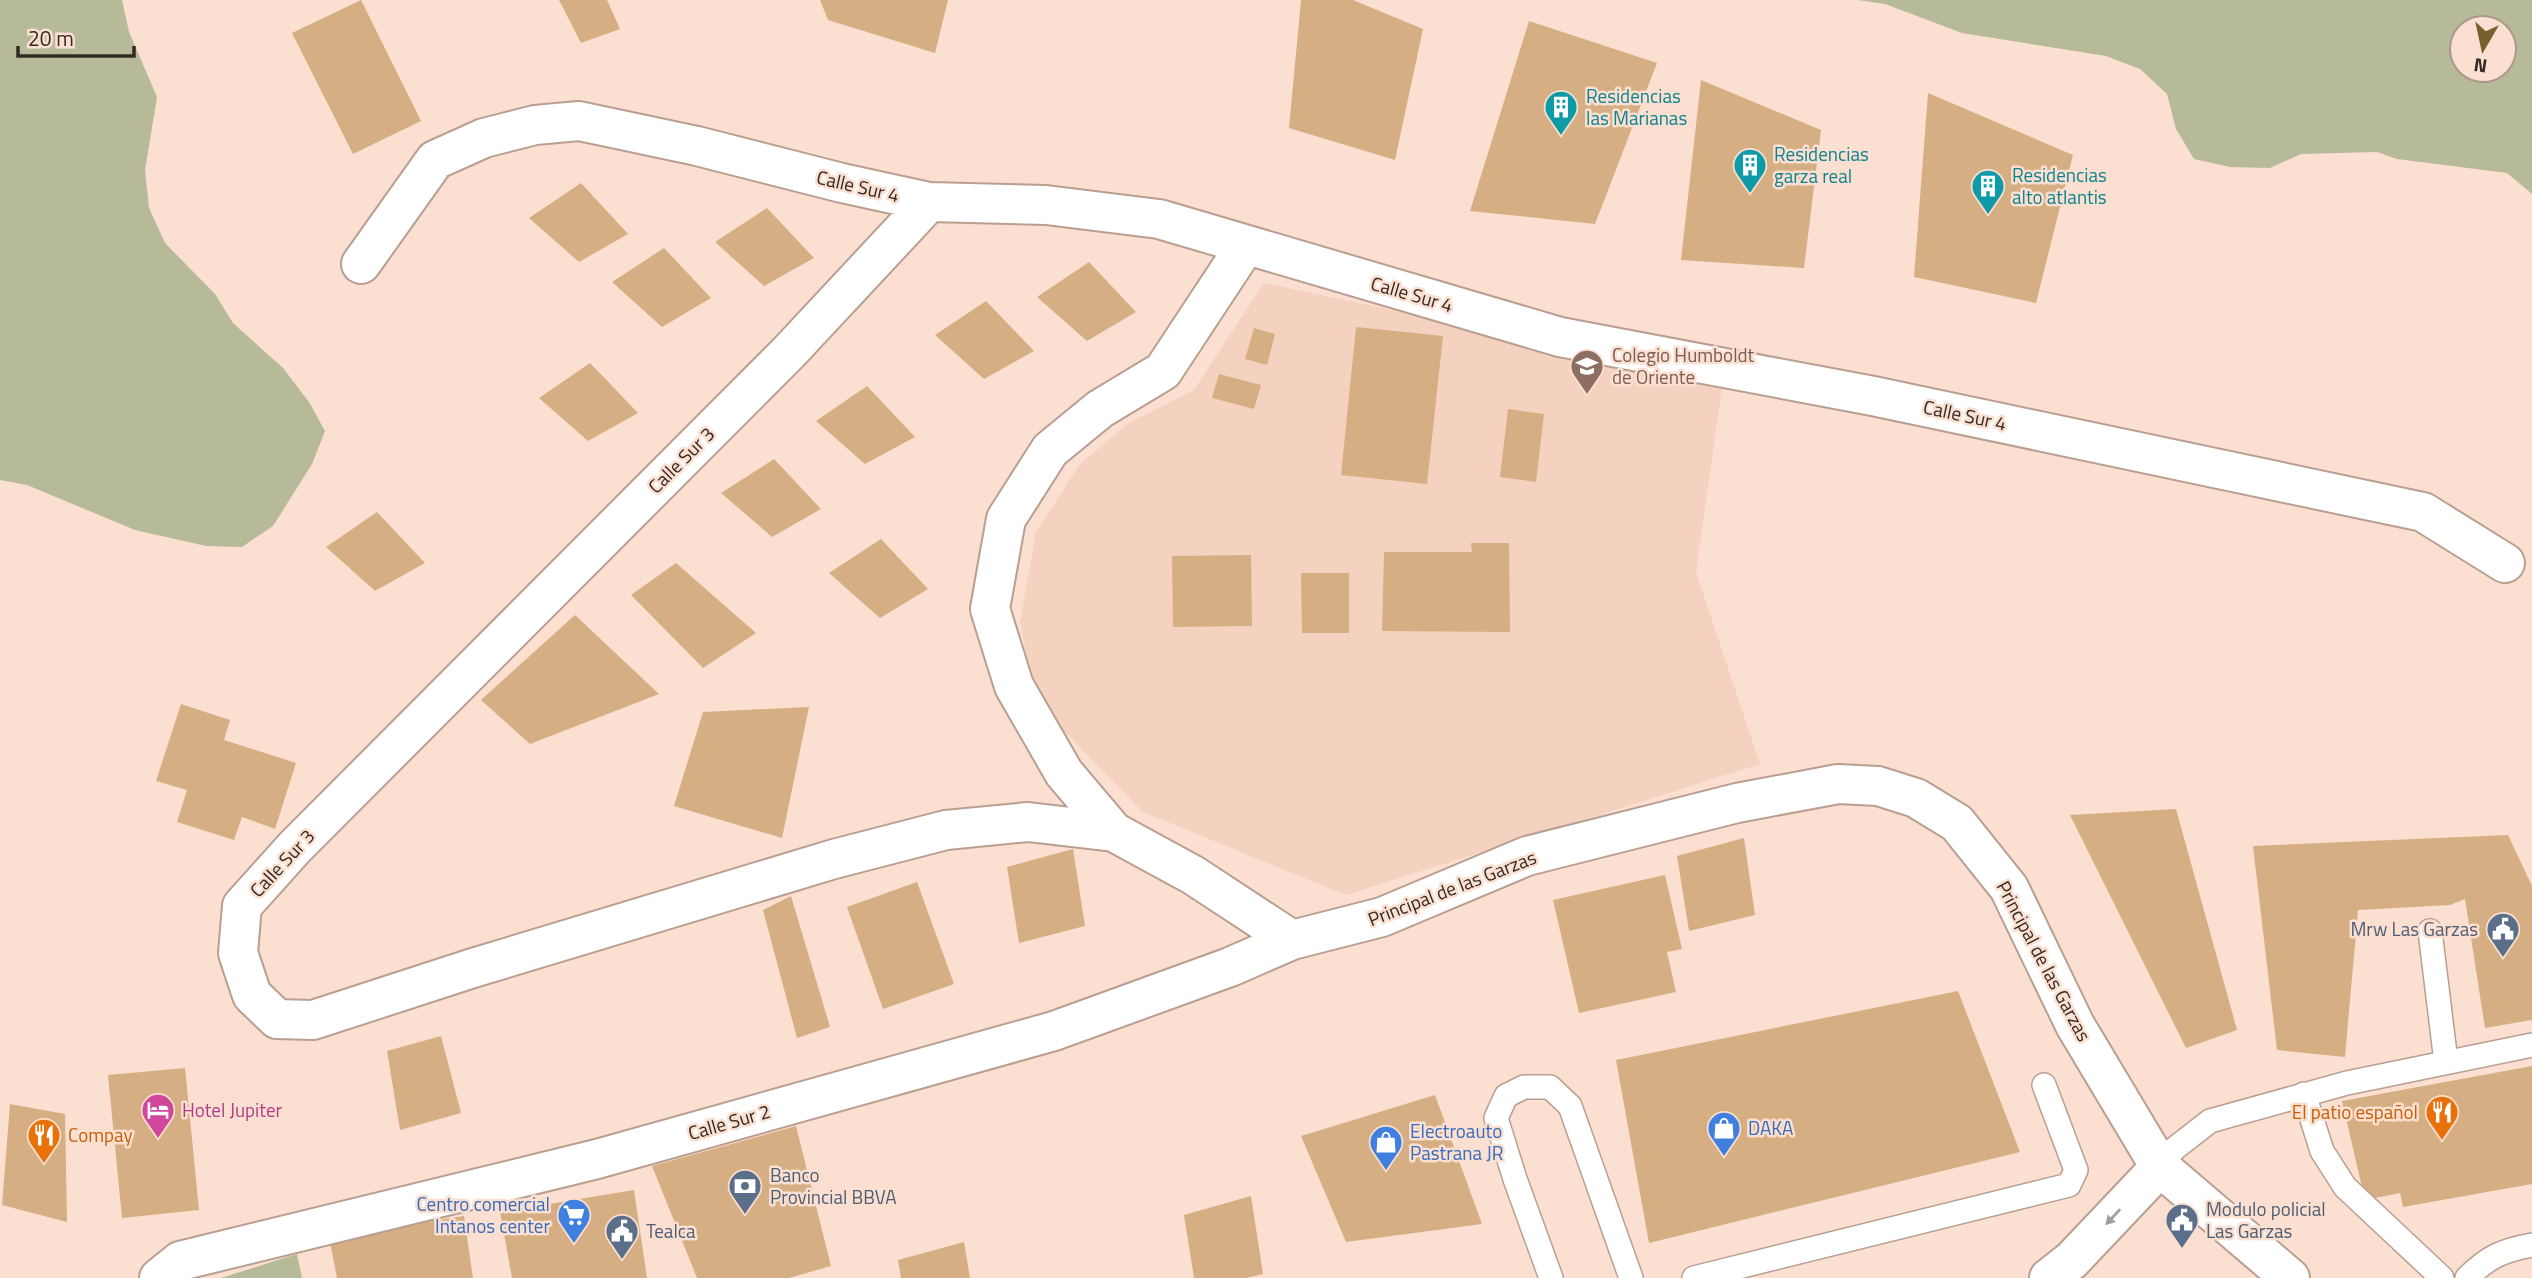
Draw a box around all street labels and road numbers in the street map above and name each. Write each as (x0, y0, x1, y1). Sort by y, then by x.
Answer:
street label: Calle Sur 4 (814, 162, 902, 209)
street label: Calle Sur 4 (1368, 268, 1457, 319)
street label: Calle Sur 4 (1921, 392, 2009, 437)
street label: Calle Sur 3 (641, 420, 721, 500)
street label: Calle Sur 3 (242, 822, 321, 903)
street label: Principal de las Garzas (1363, 842, 1540, 933)
street label: Principal de las Garzas (1990, 875, 2099, 1046)
street label: Calle Sur 2 (684, 1096, 773, 1147)

